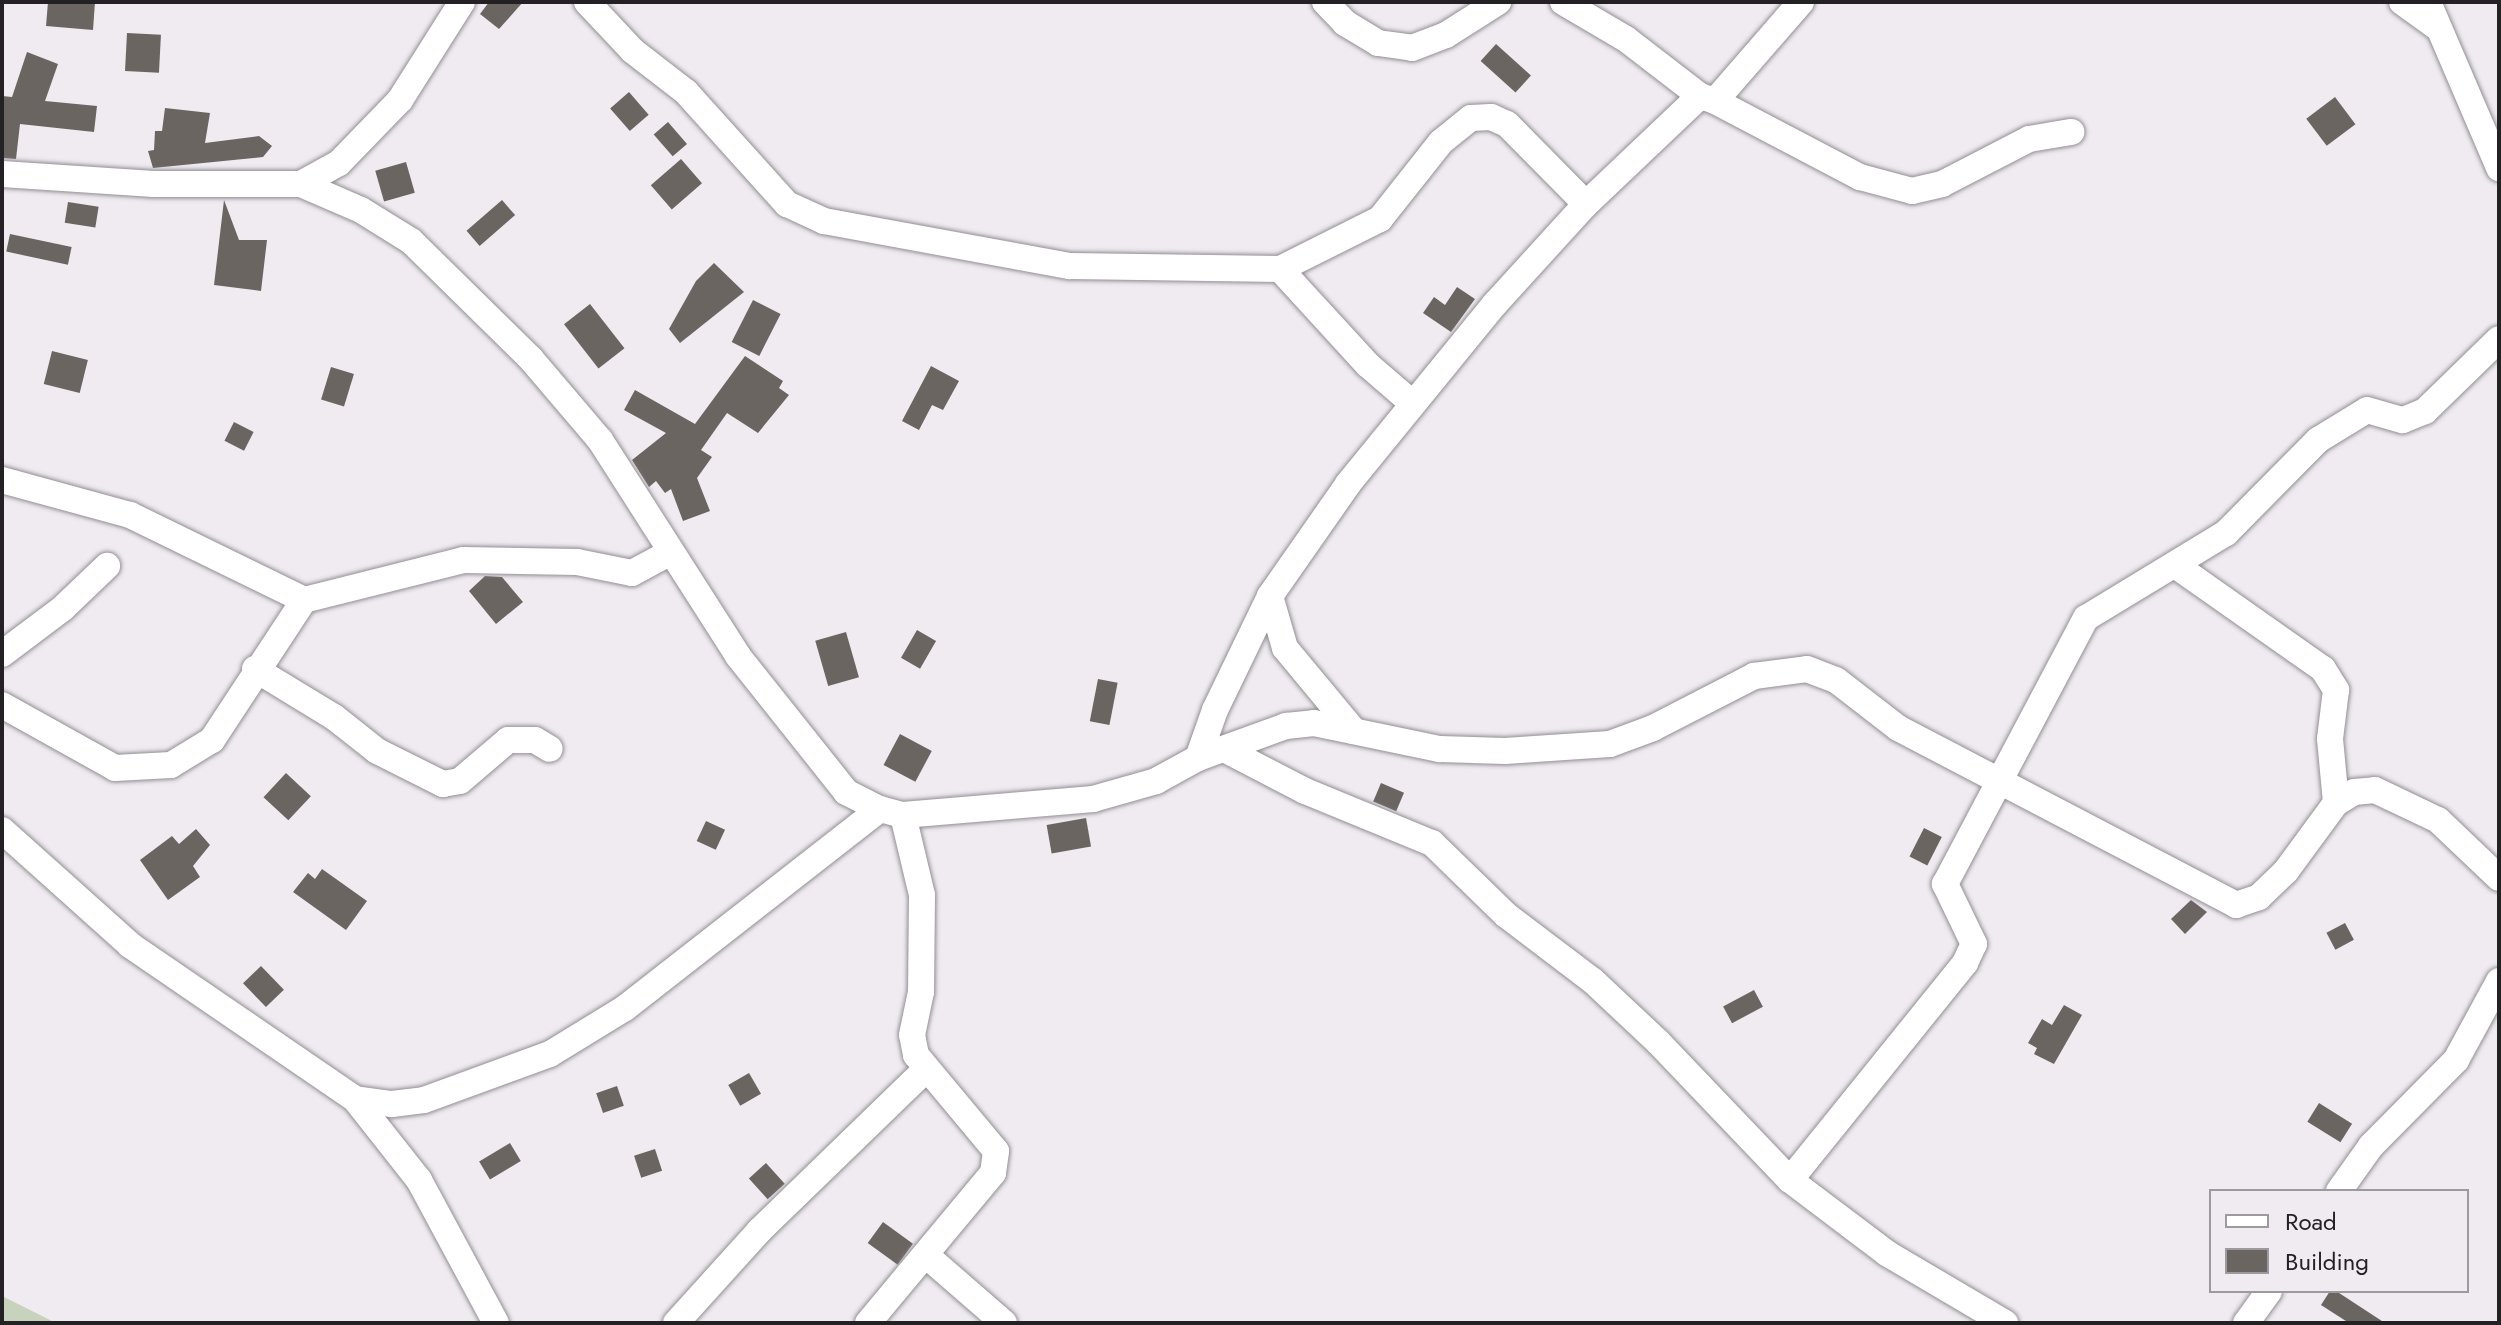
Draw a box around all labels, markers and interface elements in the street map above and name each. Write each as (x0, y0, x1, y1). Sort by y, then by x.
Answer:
legend (2209, 1189, 2469, 1293)
text: Road (2285, 1204, 2337, 1239)
text: Building (2285, 1244, 2369, 1279)

